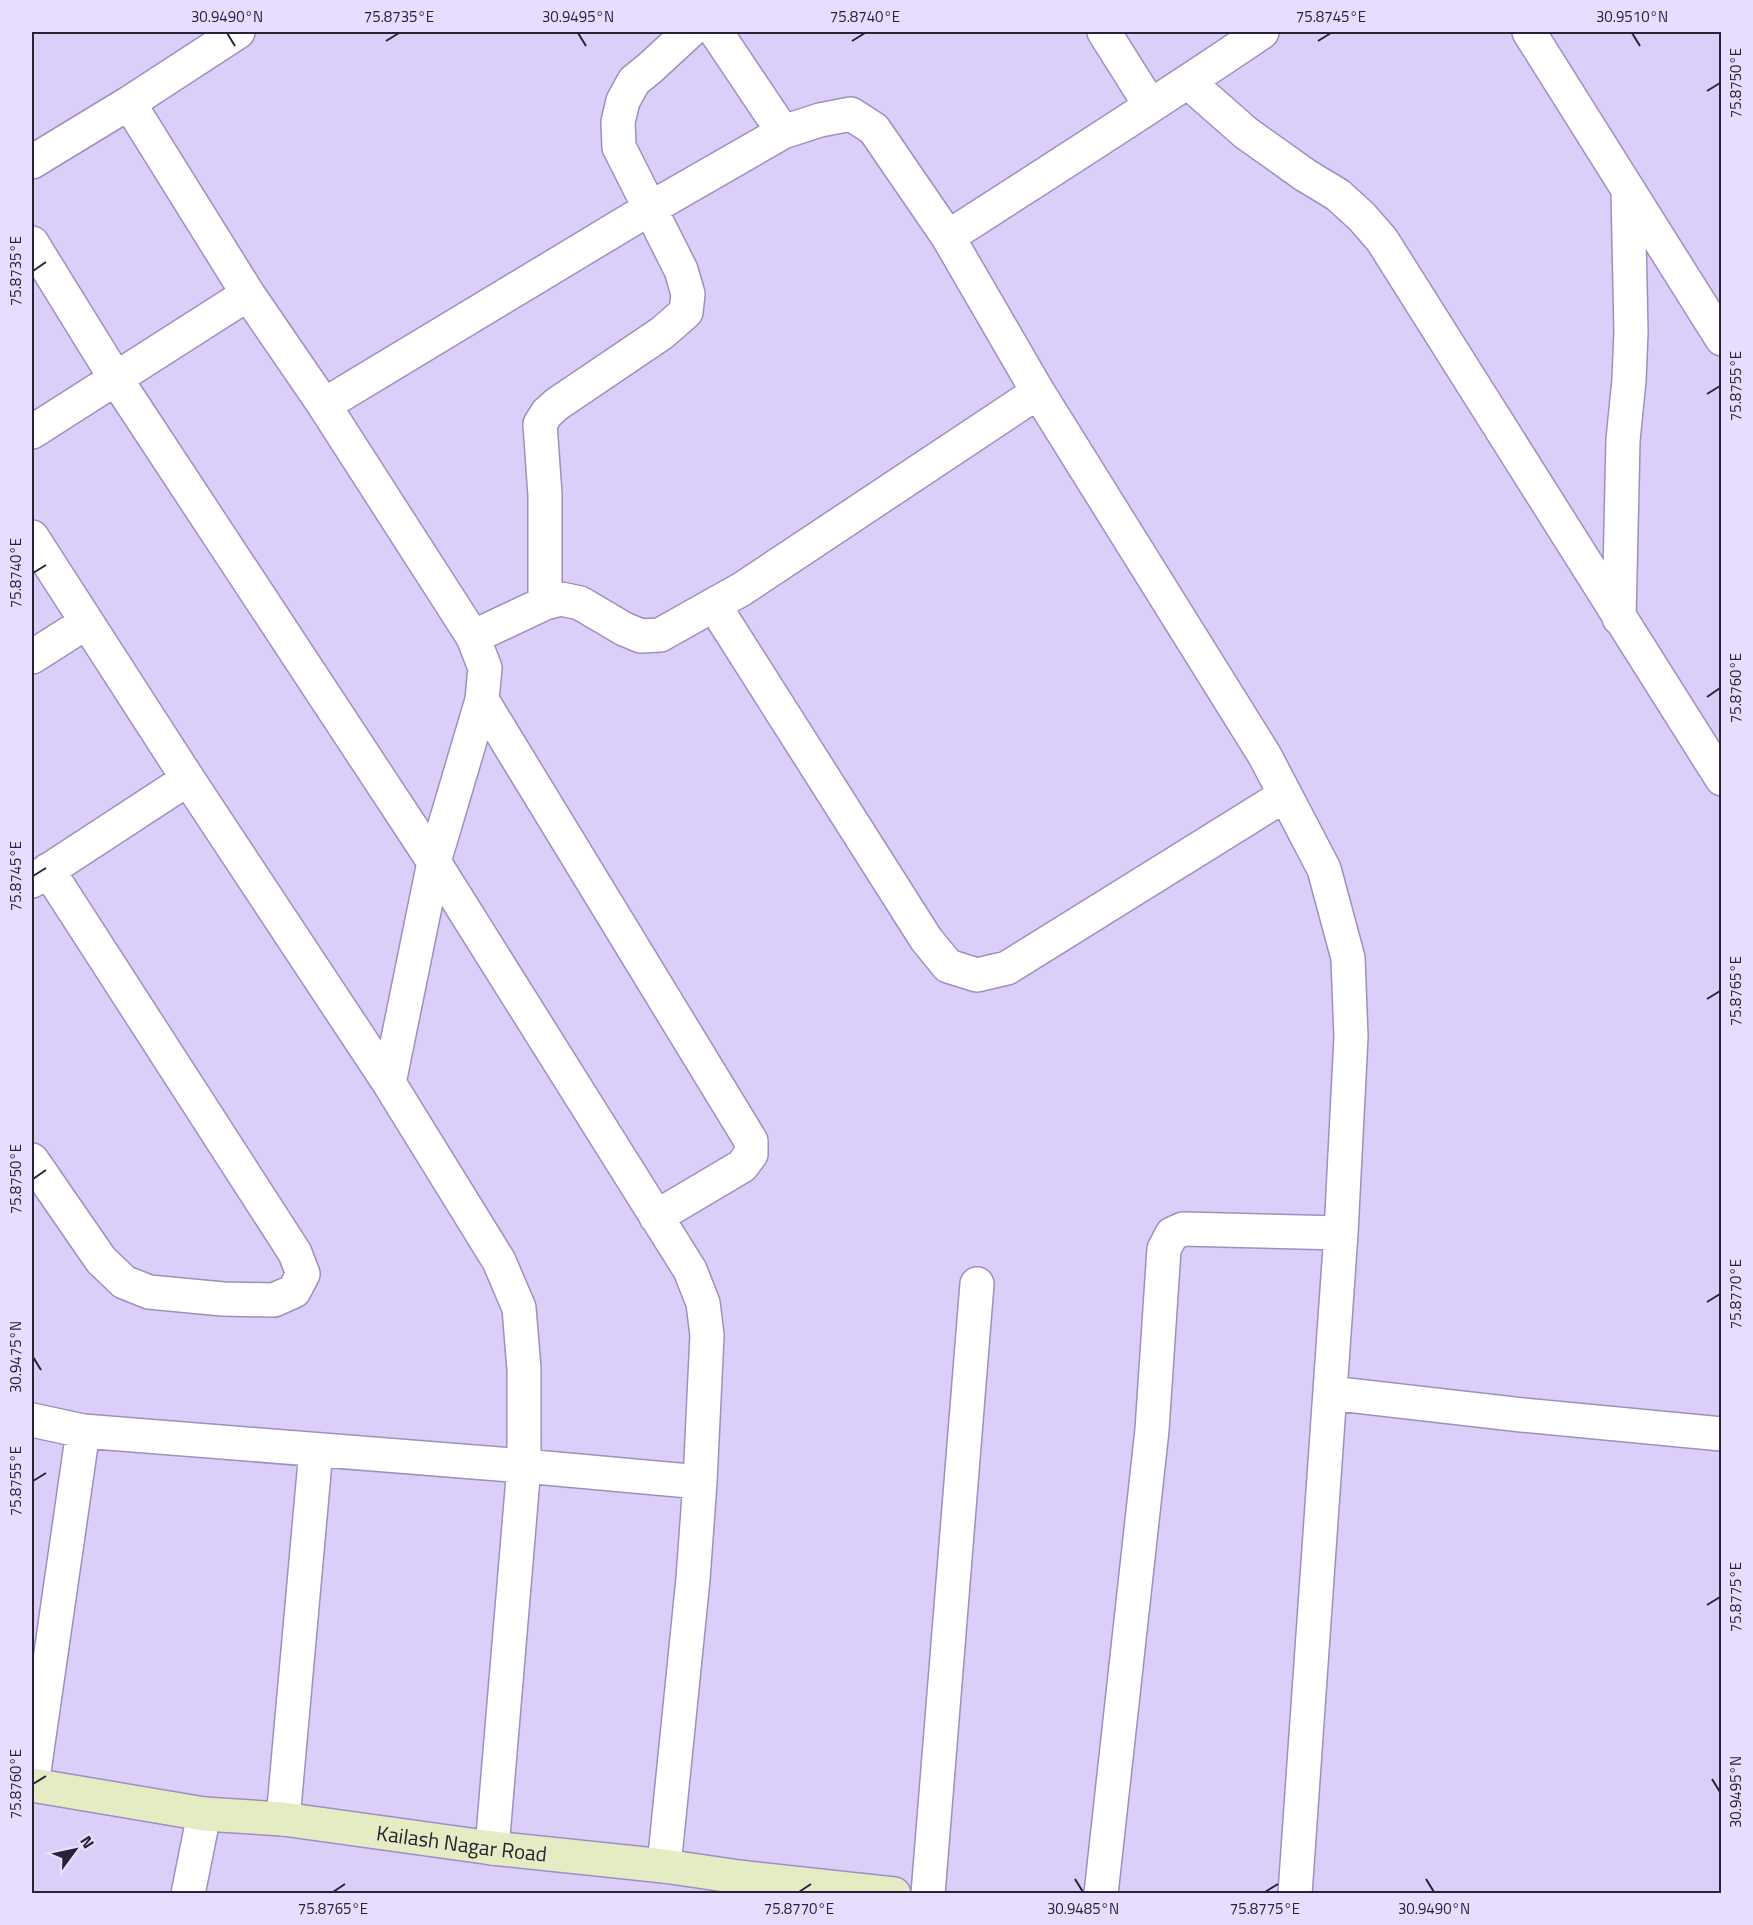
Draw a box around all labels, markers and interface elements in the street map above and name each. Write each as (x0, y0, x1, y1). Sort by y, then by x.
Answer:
text: 30.9490°N (191, 5, 263, 28)
text: 75.8735°E (364, 5, 434, 28)
text: 30.9495°N (542, 5, 614, 28)
text: 75.8740°E (830, 5, 900, 28)
text: 75.8745°E (1296, 5, 1366, 28)
text: 30.9510°N (1596, 5, 1668, 28)
text: 75.8750°E (1724, 48, 1747, 118)
text: 75.8735°E (4, 236, 27, 306)
text: 75.8755°E (1724, 351, 1747, 421)
text: 75.8740°E (4, 538, 27, 608)
text: 75.8760°E (1724, 653, 1747, 723)
text: 75.8745°E (4, 841, 27, 911)
text: 75.8765°E (1724, 956, 1747, 1026)
text: 75.8750°E (4, 1144, 27, 1214)
text: 75.8770°E (1724, 1259, 1747, 1329)
text: 30.9475°N (4, 1321, 27, 1393)
text: 75.8755°E (4, 1446, 27, 1516)
text: 75.8775°E (1724, 1562, 1747, 1632)
text: 75.8760°E (4, 1749, 27, 1819)
text: 30.9495°N (1724, 1756, 1747, 1828)
street label: Kailash Nagar Road (375, 1816, 549, 1870)
north arrow (45, 1820, 105, 1880)
text: N (74, 1831, 101, 1853)
text: 75.8765°E (298, 1897, 368, 1920)
text: 75.8770°E (764, 1897, 834, 1920)
text: 30.9485°N (1047, 1897, 1119, 1920)
text: 75.8775°E (1230, 1897, 1300, 1920)
text: 30.9490°N (1398, 1897, 1470, 1920)

